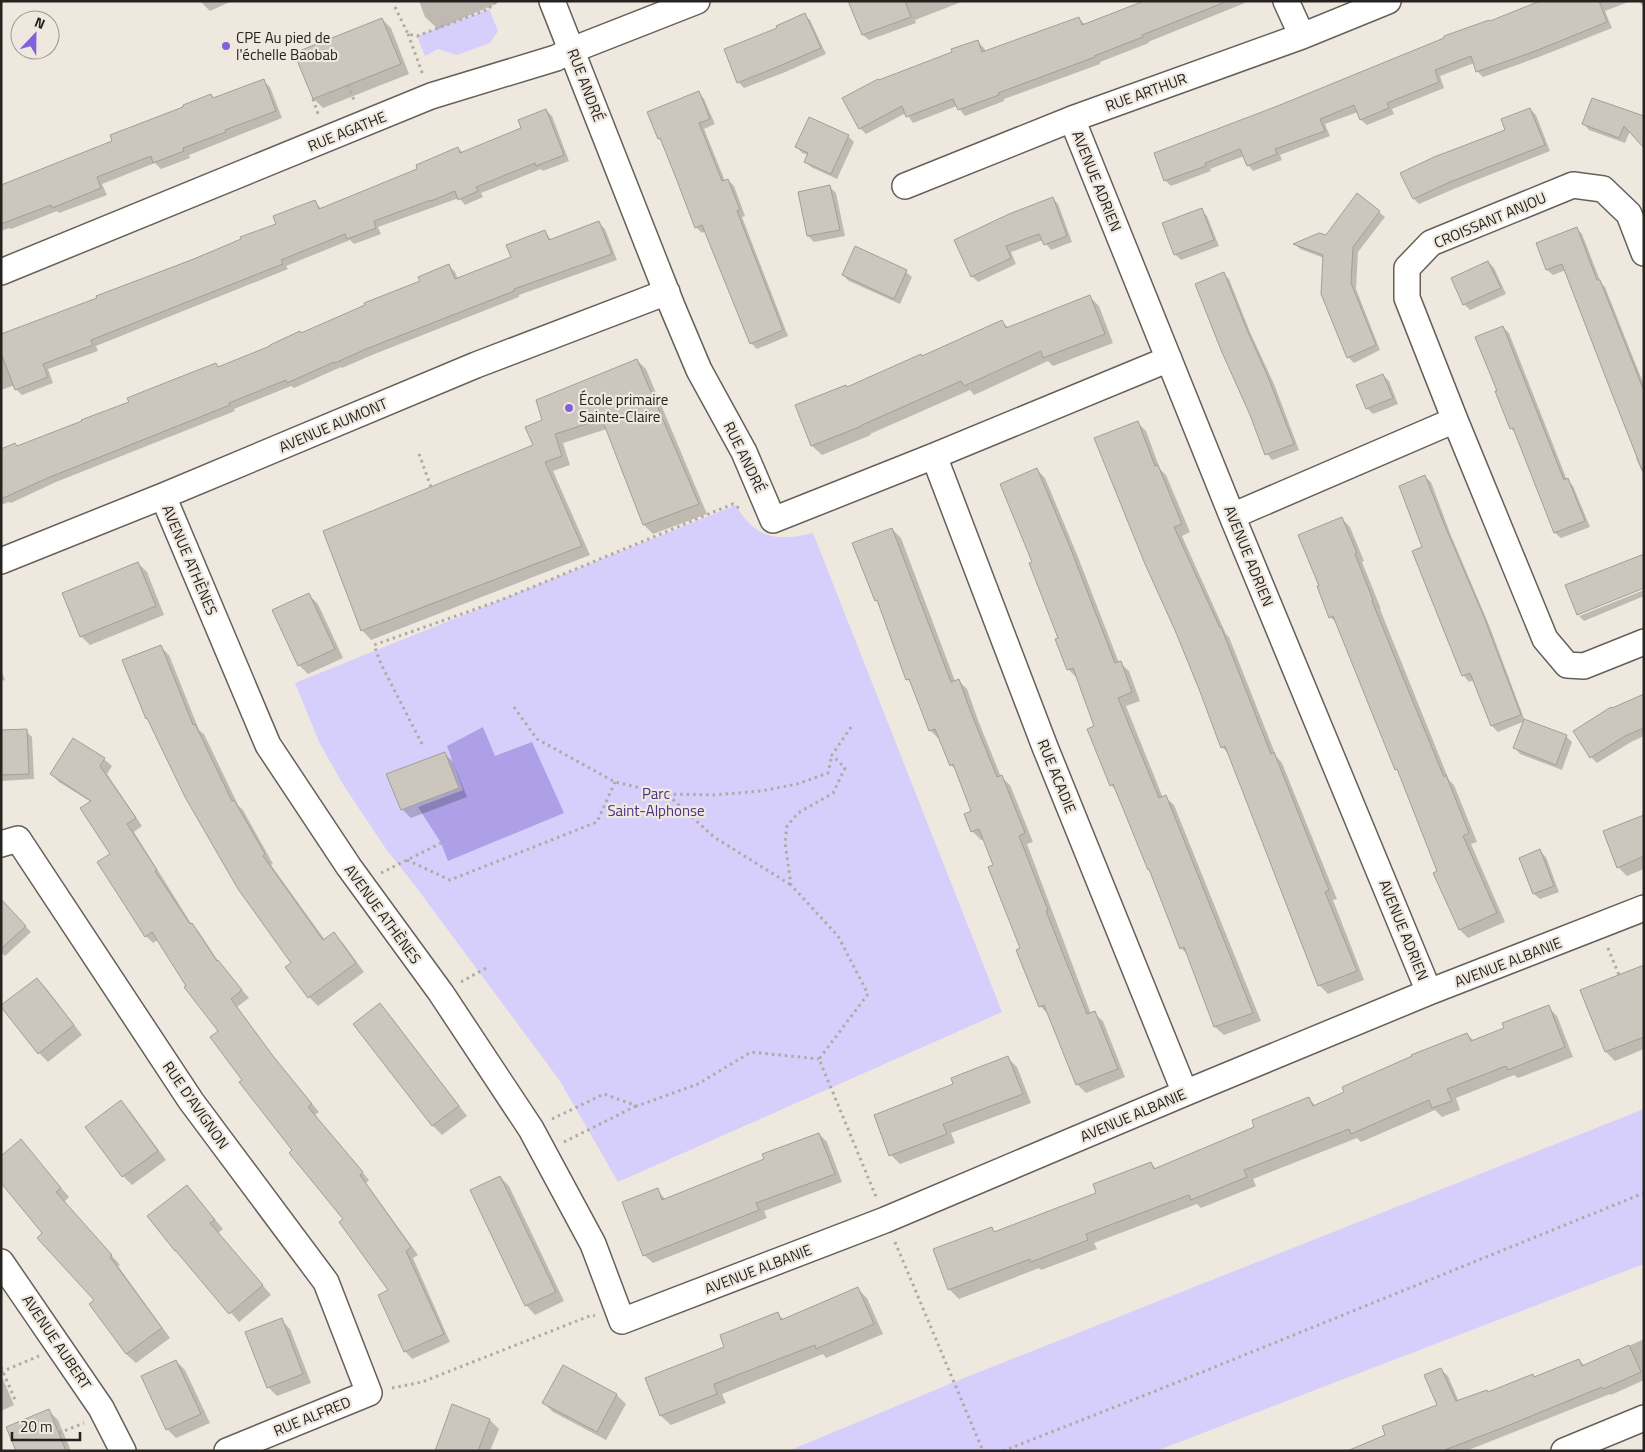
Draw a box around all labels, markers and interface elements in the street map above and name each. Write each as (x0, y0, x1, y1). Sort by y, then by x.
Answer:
north arrow (10, 10, 60, 60)
text: N (32, 11, 48, 34)
place label: CPE Au pied de l'échelle Baobab (236, 26, 338, 66)
marker: CPE Au pied de l'échelle Baobab (220, 40, 232, 52)
street label: RUE ANDRÉ (562, 45, 610, 125)
street label: RUE ARTHUR (1102, 67, 1190, 117)
street label: RUE AGATHE (304, 105, 390, 157)
street label: AVENUE ADRIEN (1066, 127, 1128, 235)
street label: CROISSANT ANJOU (1430, 186, 1550, 254)
place label: École primaire Sainte-Claire (579, 388, 668, 428)
street label: AVENUE AUMONT (275, 392, 391, 458)
marker: École primaire Sainte-Claire (563, 402, 575, 414)
street label: RUE ANDRÉ (718, 417, 772, 497)
street label: AVENUE ATHÈNES (156, 501, 224, 619)
street label: AVENUE ADRIEN (1218, 502, 1280, 610)
street label: RUE ACADIE (1032, 736, 1082, 816)
park label: Parc Saint-Alphonse (607, 782, 705, 822)
street label: AVENUE ATHÈNES (339, 860, 427, 968)
street label: AVENUE ADRIEN (1373, 876, 1435, 984)
street label: AVENUE ALBANIE (1451, 931, 1565, 993)
street label: RUE D'AVIGNON (157, 1056, 235, 1154)
street label: AVENUE ALBANIE (1076, 1082, 1190, 1148)
street label: AVENUE ALBANIE (701, 1238, 815, 1300)
street label: AVENUE AUBERT (17, 1290, 97, 1394)
street label: RUE ALFRED (270, 1390, 354, 1442)
scale bar (12, 1410, 80, 1442)
text: 20 m (20, 1415, 53, 1438)

